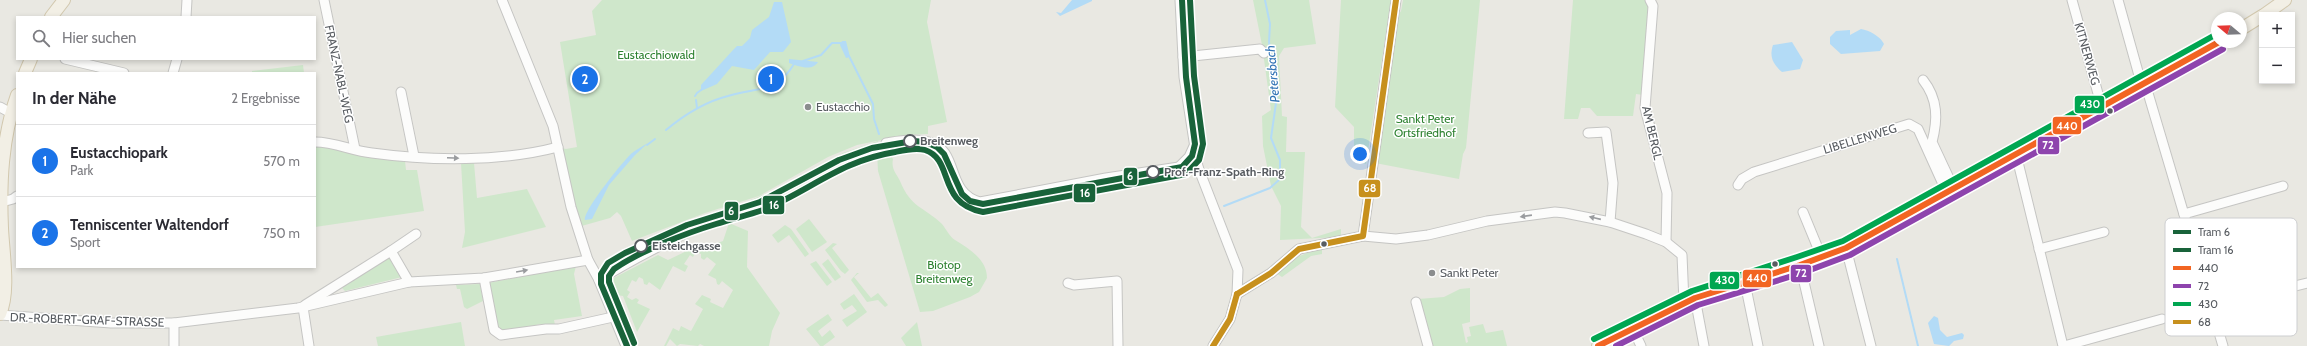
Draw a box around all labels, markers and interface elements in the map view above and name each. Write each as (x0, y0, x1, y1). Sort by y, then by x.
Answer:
north arrow (2211, 12, 2247, 48)
map controls (2259, 12, 2295, 84)
button: + (2259, 12, 2295, 48)
search box (16, 16, 316, 60)
street label: KITNERWEG (2071, 21, 2104, 87)
street label: FRANZ-NABL-WEG (322, 24, 357, 124)
icon: search (30, 27, 52, 49)
text: Hier suchen (62, 29, 137, 47)
water label: Petersbach (1262, 45, 1282, 103)
park label: Eustacchiowald (617, 47, 695, 62)
button: − (2259, 48, 2295, 84)
pin: 2 (572, 64, 598, 94)
pin: 1 (758, 64, 784, 94)
text: In der Nähe (32, 88, 116, 108)
text: 2 Ergebnisse (231, 90, 300, 106)
line badge: 430 (2074, 95, 2105, 114)
text: 430 (2080, 97, 2100, 111)
place label: Eustacchio (816, 99, 870, 114)
marker: Eustacchio (803, 102, 813, 112)
street label: AM BERGL (1639, 104, 1666, 161)
unlabelled marker (2105, 106, 2115, 116)
park label: Sankt Peter Ortsfriedhof (1394, 111, 1456, 140)
line badge: 440 (2052, 116, 2082, 135)
text: 440 (2056, 119, 2078, 133)
street label: LIBELLENWEG (1821, 120, 1898, 157)
place label: Breitenweg (920, 133, 978, 148)
marker: Breitenweg (903, 134, 917, 148)
line badge: 72 (2037, 136, 2060, 155)
text: 72 (2042, 138, 2054, 152)
text: Eustacchiopark (70, 144, 168, 162)
your location (1350, 144, 1370, 164)
text: 1 (43, 153, 47, 169)
text: 570 m (263, 153, 300, 169)
one-way arrow (447, 155, 460, 161)
text: Park (70, 162, 93, 178)
place label: Prof.-Franz-Spath-Ring (1164, 164, 1284, 179)
marker: Prof.-Franz-Spath-Ring (1146, 165, 1160, 179)
line badge: 6 (1123, 167, 1138, 186)
text: 6 (1127, 169, 1133, 183)
line badge: 68 (1358, 179, 1381, 198)
text: 68 (1364, 181, 1377, 195)
line badge: 16 (1073, 183, 1096, 203)
text: 16 (1080, 186, 1090, 200)
line badge: 16 (762, 195, 785, 215)
text: 16 (769, 198, 779, 212)
line badge: 6 (724, 201, 739, 221)
text: 6 (728, 204, 734, 218)
one-way arrow (1520, 213, 1532, 219)
one-way arrow (1589, 215, 1601, 221)
text: Tenniscenter Waltendorf (70, 216, 229, 234)
legend (2165, 218, 2297, 336)
text: 2 (42, 225, 48, 241)
text: 750 m (263, 225, 300, 241)
text: Tram 6 (2198, 225, 2230, 239)
text: Sport (70, 234, 100, 250)
place label: Eisteichgasse (652, 238, 721, 253)
marker: Eisteichgasse (634, 239, 648, 253)
unlabelled marker (1319, 239, 1329, 249)
text: Tram 16 (2198, 243, 2234, 257)
park label: Biotop Breitenweg (916, 257, 973, 286)
unlabelled marker (1770, 259, 1780, 269)
text: 440 (2198, 261, 2219, 275)
line badge: 72 (1790, 264, 1812, 283)
place label: Sankt Peter (1440, 265, 1499, 280)
text: 72 (1795, 266, 1807, 280)
one-way arrow (516, 268, 528, 274)
marker: Sankt Peter (1427, 268, 1437, 278)
line badge: 440 (1742, 269, 1772, 288)
line badge: 430 (1709, 271, 1740, 290)
text: 440 (1746, 271, 1768, 285)
text: 430 (1715, 273, 1735, 287)
text: 72 (2198, 279, 2210, 293)
text: 430 (2198, 297, 2218, 311)
street label: DR.-ROBERT-GRAF-STRASSE (10, 309, 165, 330)
text: 68 (2198, 315, 2211, 329)

